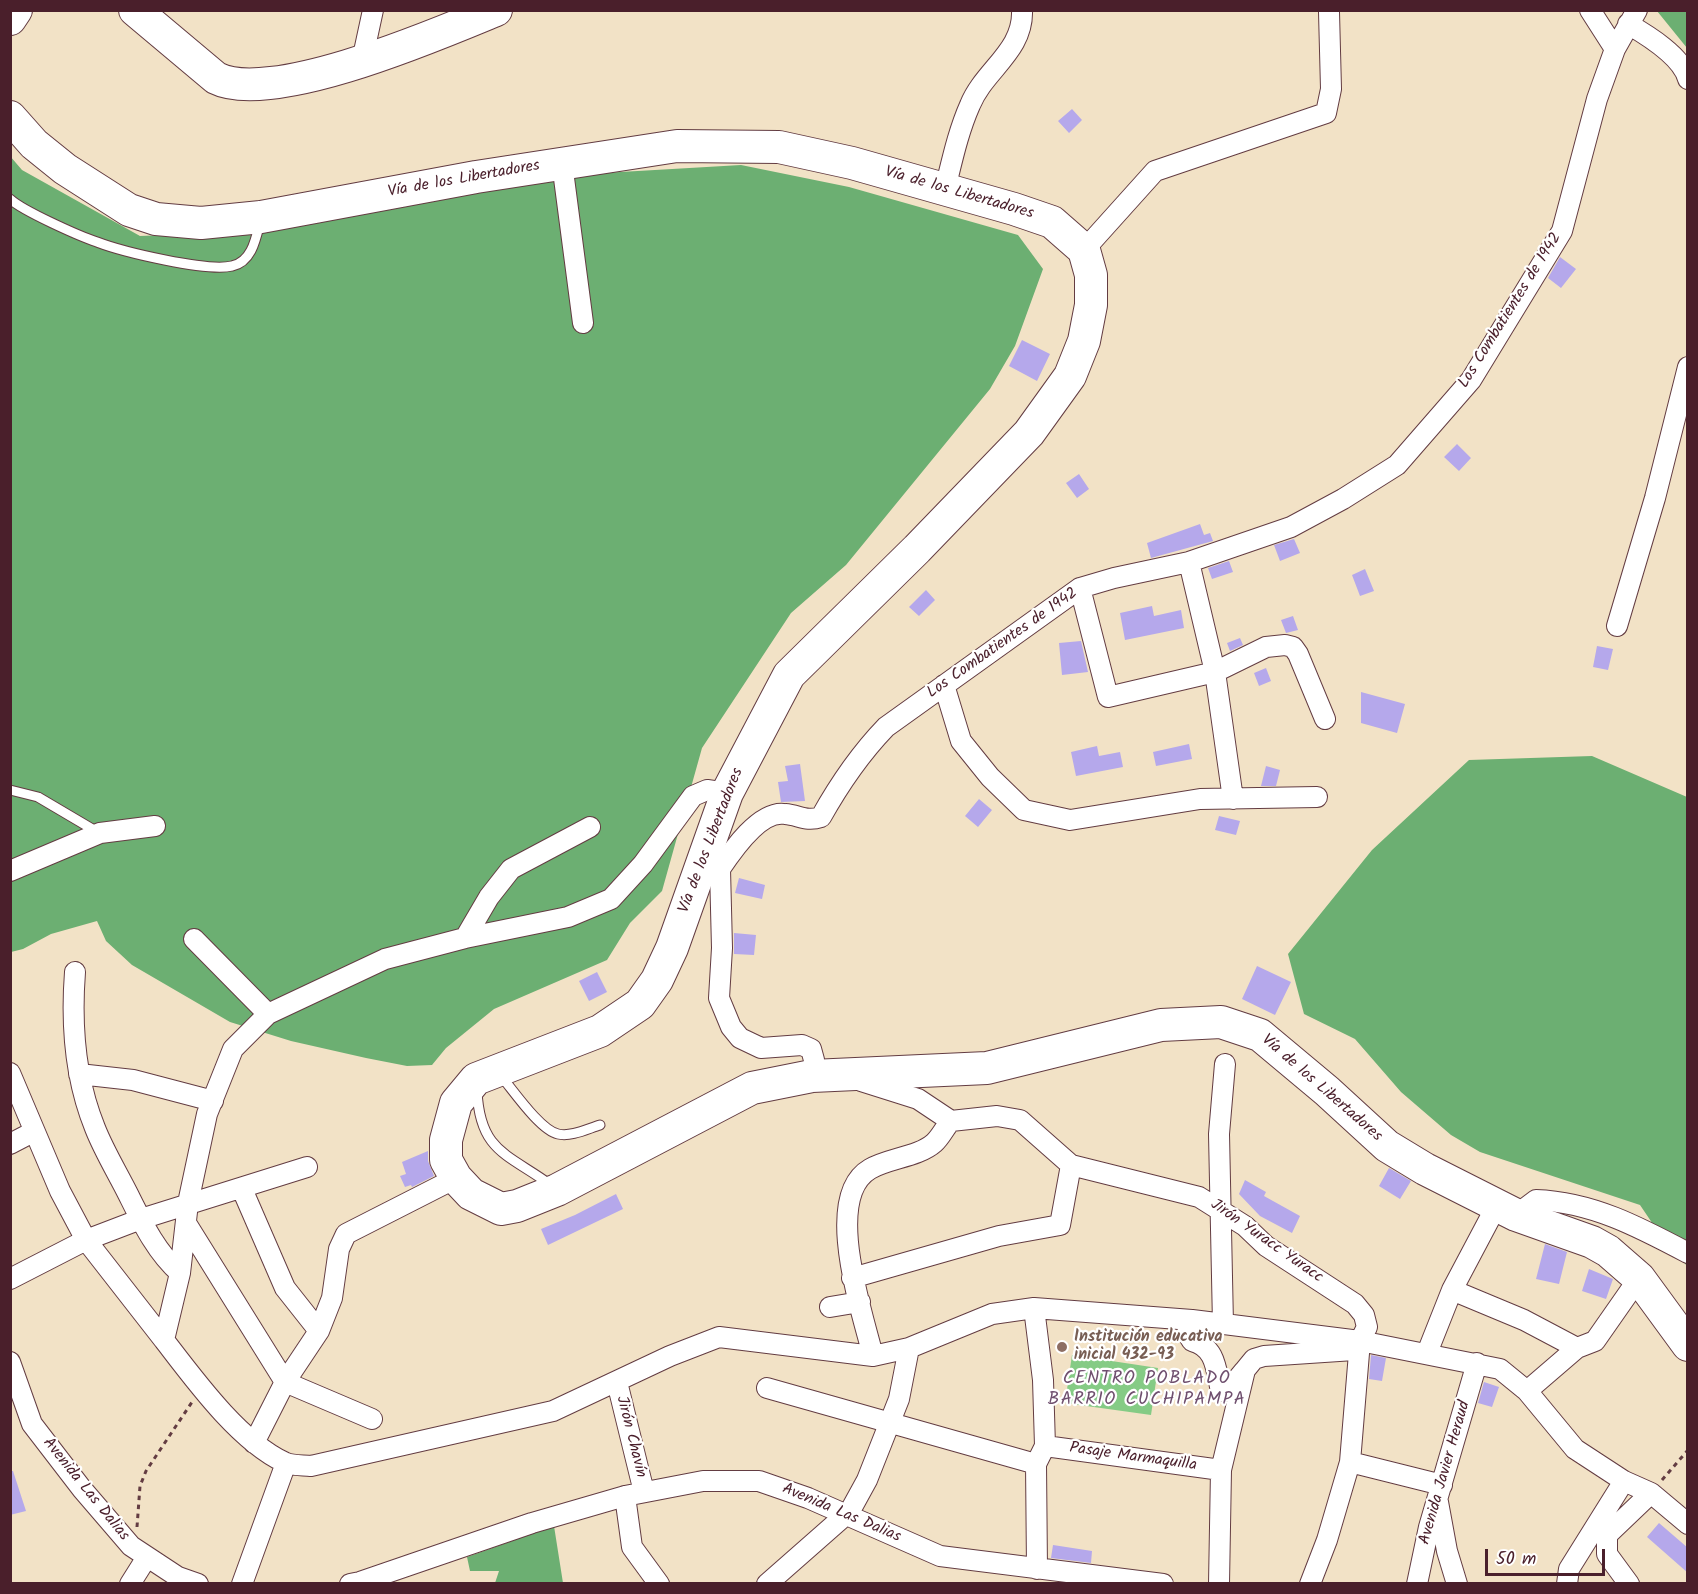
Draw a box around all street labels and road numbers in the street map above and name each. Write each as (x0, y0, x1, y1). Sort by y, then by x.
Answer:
street label: Vía de los Libertadores (387, 157, 541, 203)
street label: Vía de los Libertadores (882, 164, 1036, 224)
street label: Los Combatientes de 1942 (1455, 230, 1567, 392)
street label: Los Combatientes de 1942 (924, 585, 1082, 703)
street label: Vía de los Libertadores (675, 766, 749, 916)
street label: Vía de los Libertadores (1257, 1031, 1385, 1147)
street label: Jirón Yuracc Yuracc (1206, 1196, 1326, 1288)
street label: Jirón Chavín (611, 1394, 649, 1480)
street label: Avenida Javier Heraud (1416, 1399, 1476, 1547)
street label: Avenida Las Dalias (37, 1435, 133, 1545)
street label: Pasaje Marmaquilla (1068, 1440, 1198, 1476)
street label: Avenida Las Dalias (779, 1480, 903, 1548)

